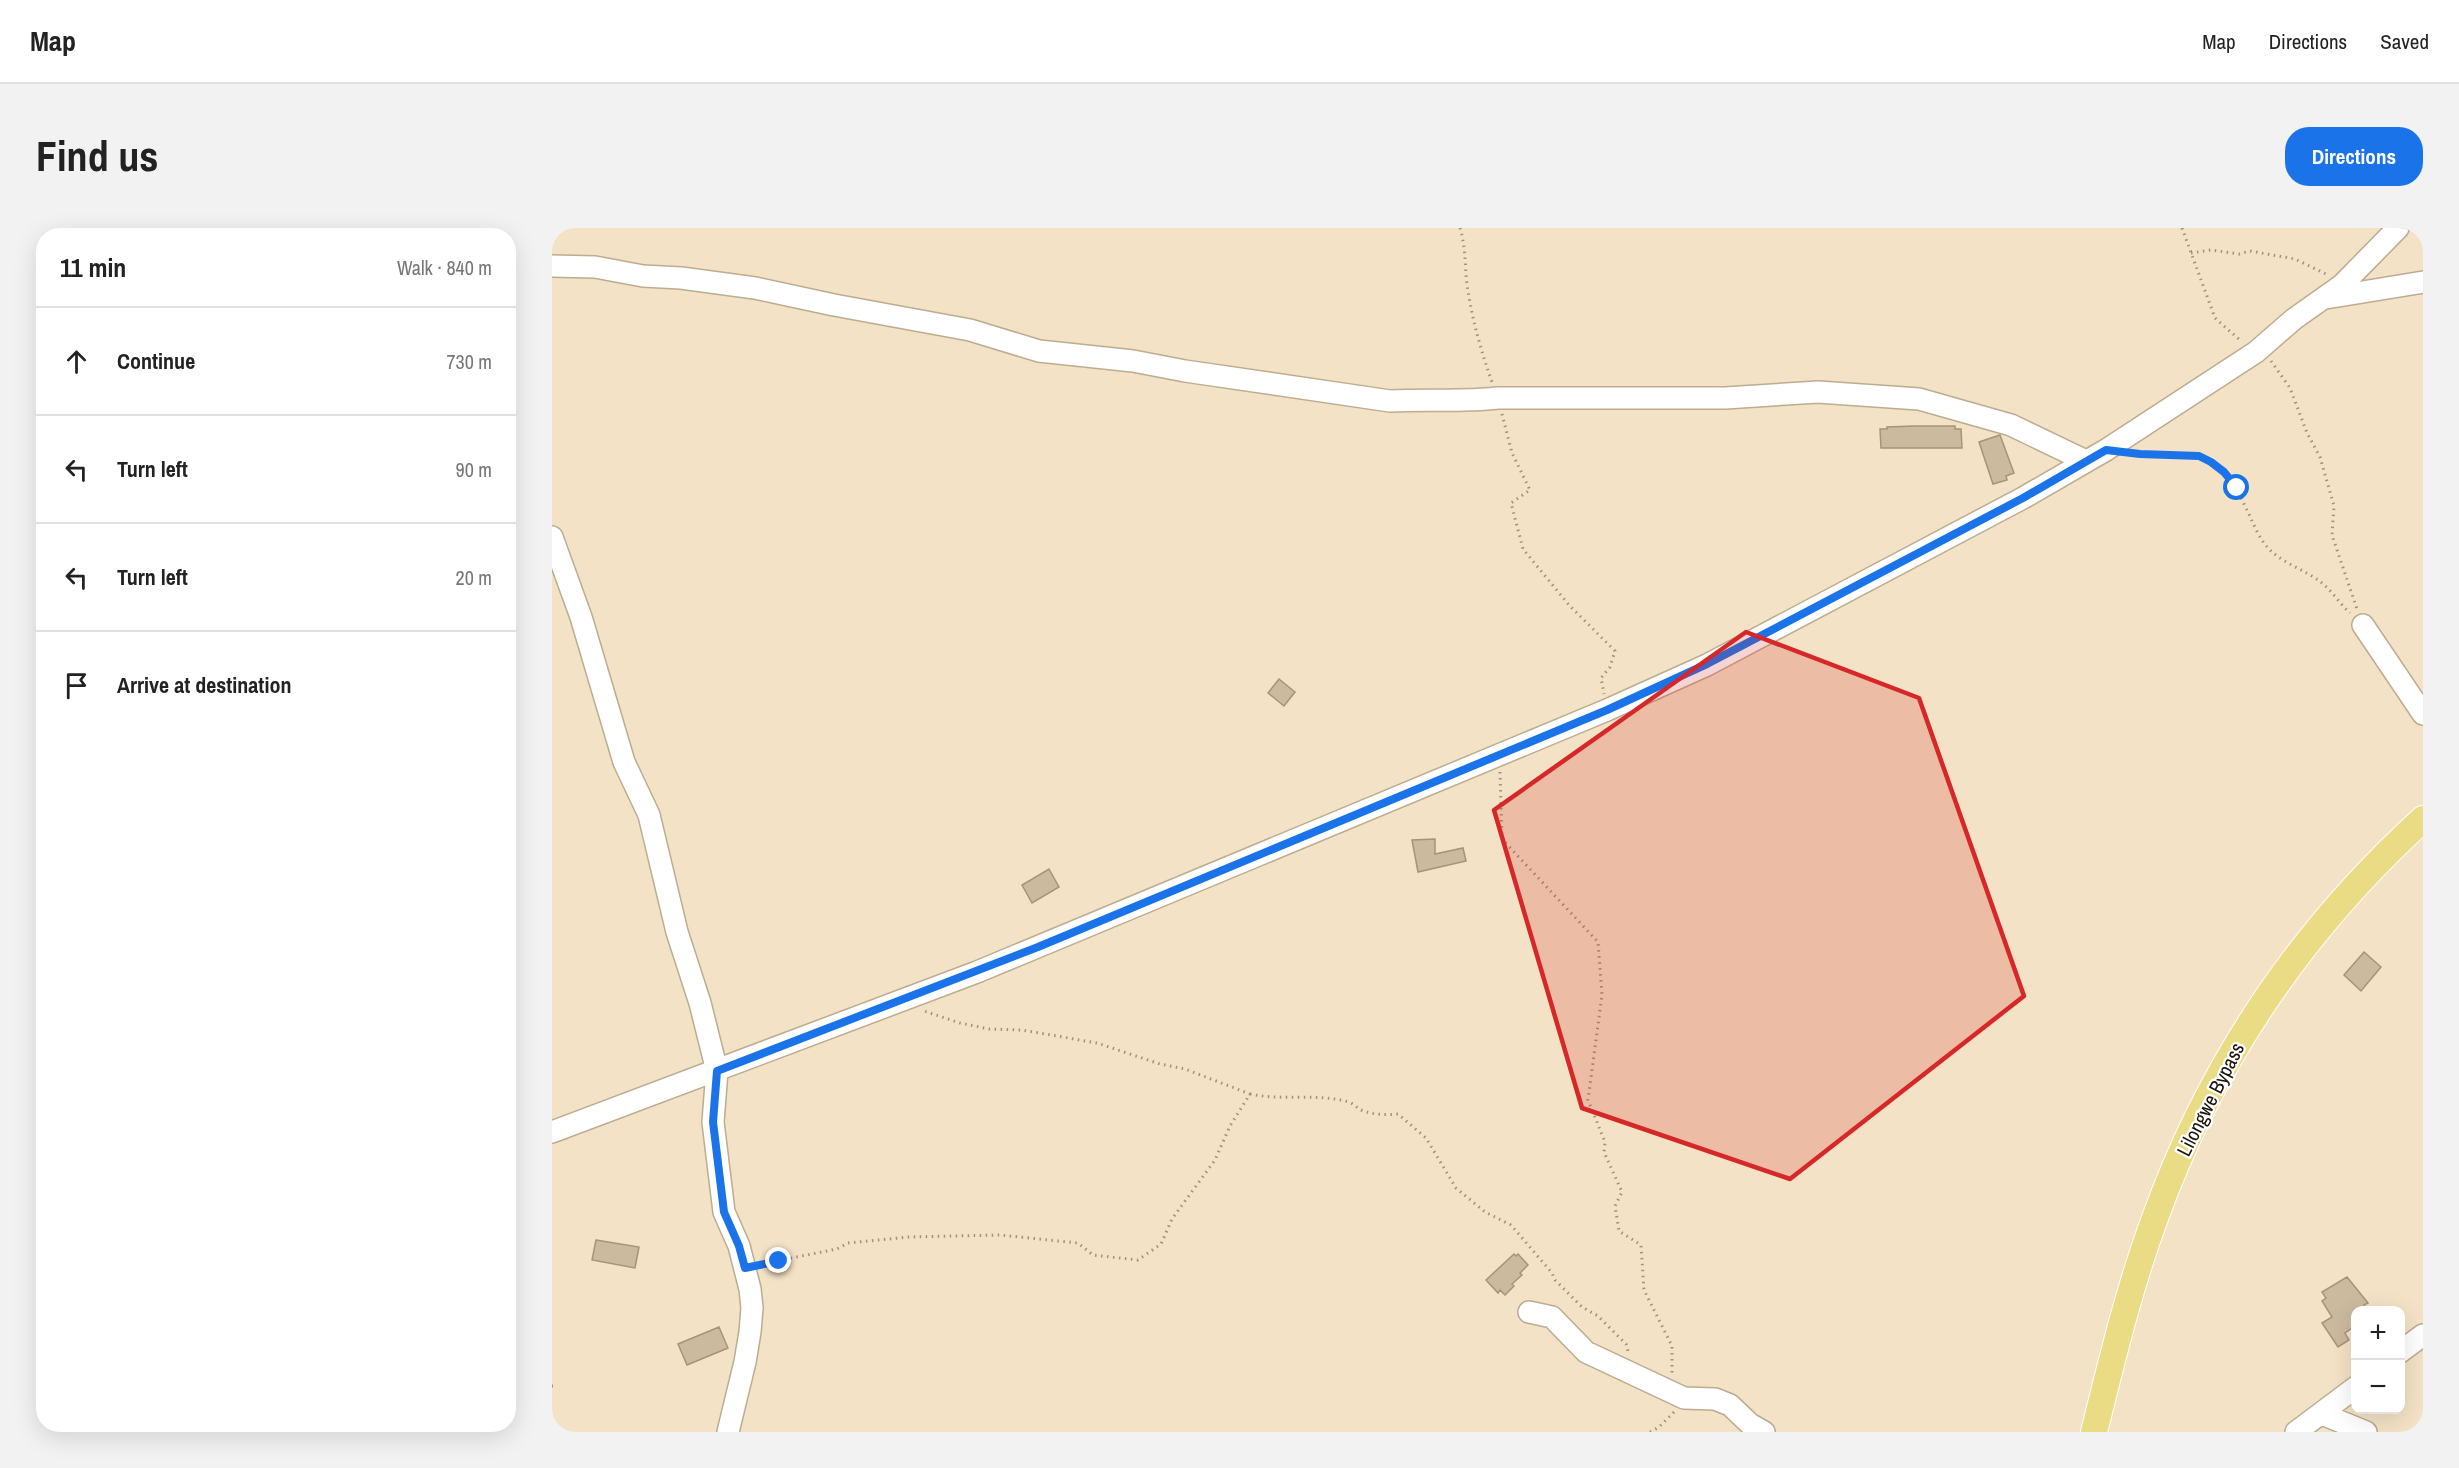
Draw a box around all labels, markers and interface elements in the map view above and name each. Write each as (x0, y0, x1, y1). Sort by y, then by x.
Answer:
text: Map (30, 22, 76, 60)
text: Map (2202, 27, 2236, 56)
text: Directions (2269, 27, 2347, 56)
text: Saved (2380, 27, 2429, 56)
button: Directions (2285, 127, 2423, 186)
text: Find us (36, 128, 158, 184)
text: 11 min (60, 250, 126, 285)
text: Walk · 840 m (397, 254, 492, 281)
icon: ahead (60, 345, 93, 378)
text: Continue (117, 346, 195, 376)
text: 730 m (446, 348, 492, 375)
icon: left (60, 453, 93, 486)
text: Turn left (117, 454, 188, 484)
text: 90 m (456, 456, 492, 483)
route start (2223, 474, 2249, 500)
icon: left (60, 561, 93, 594)
text: Turn left (117, 562, 188, 592)
text: 20 m (456, 564, 492, 591)
icon: arrive (60, 669, 93, 702)
text: Arrive at destination (117, 670, 291, 700)
street label: Lilongwe Bypass (2170, 1038, 2250, 1160)
route end (765, 1247, 791, 1273)
map controls (2351, 1306, 2405, 1414)
button: + (2351, 1306, 2405, 1360)
button: − (2351, 1360, 2405, 1414)

